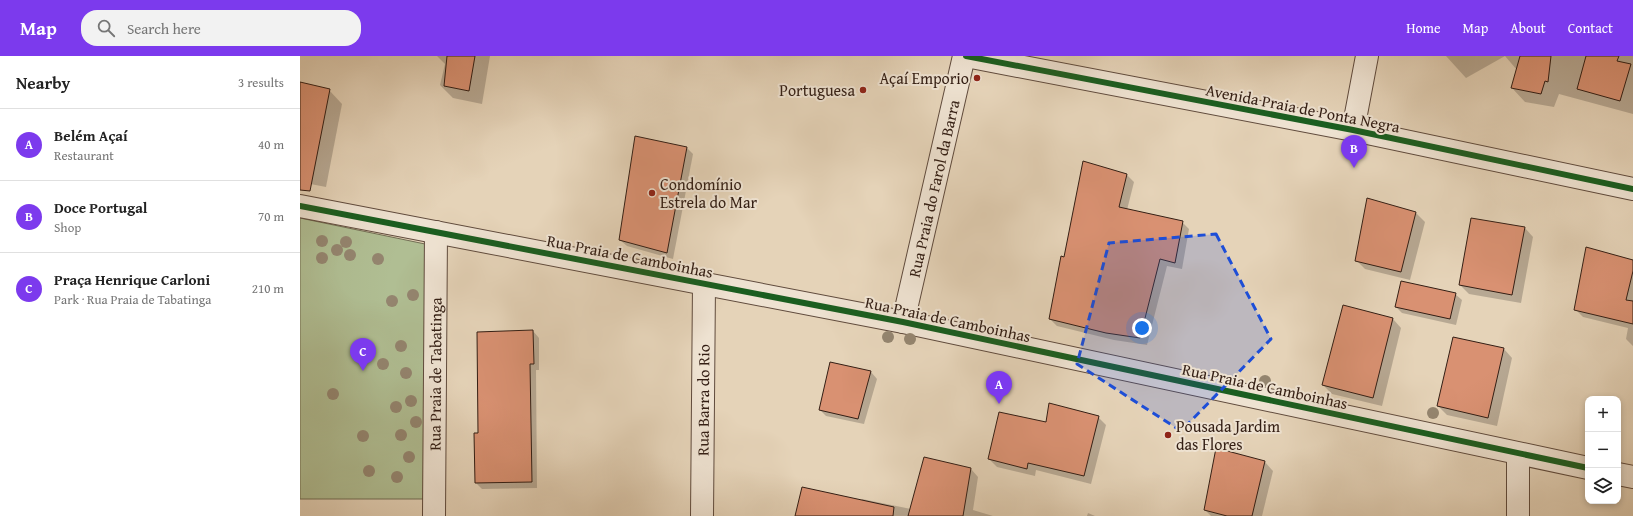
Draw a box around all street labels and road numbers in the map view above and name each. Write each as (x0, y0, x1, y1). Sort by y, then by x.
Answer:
street label: Avenida Praia de Ponta Negra (1204, 77, 1403, 139)
street label: Rua Praia do Farol da Barra (902, 97, 966, 280)
street label: Rua Praia de Camboinhas (545, 228, 715, 284)
street label: Rua Praia de Camboinhas (863, 290, 1033, 348)
street label: Rua Praia de Tabatinga (422, 297, 448, 451)
street label: Rua Barra do Rio (691, 344, 715, 456)
street label: Rua Praia de Camboinhas (1180, 357, 1350, 415)

